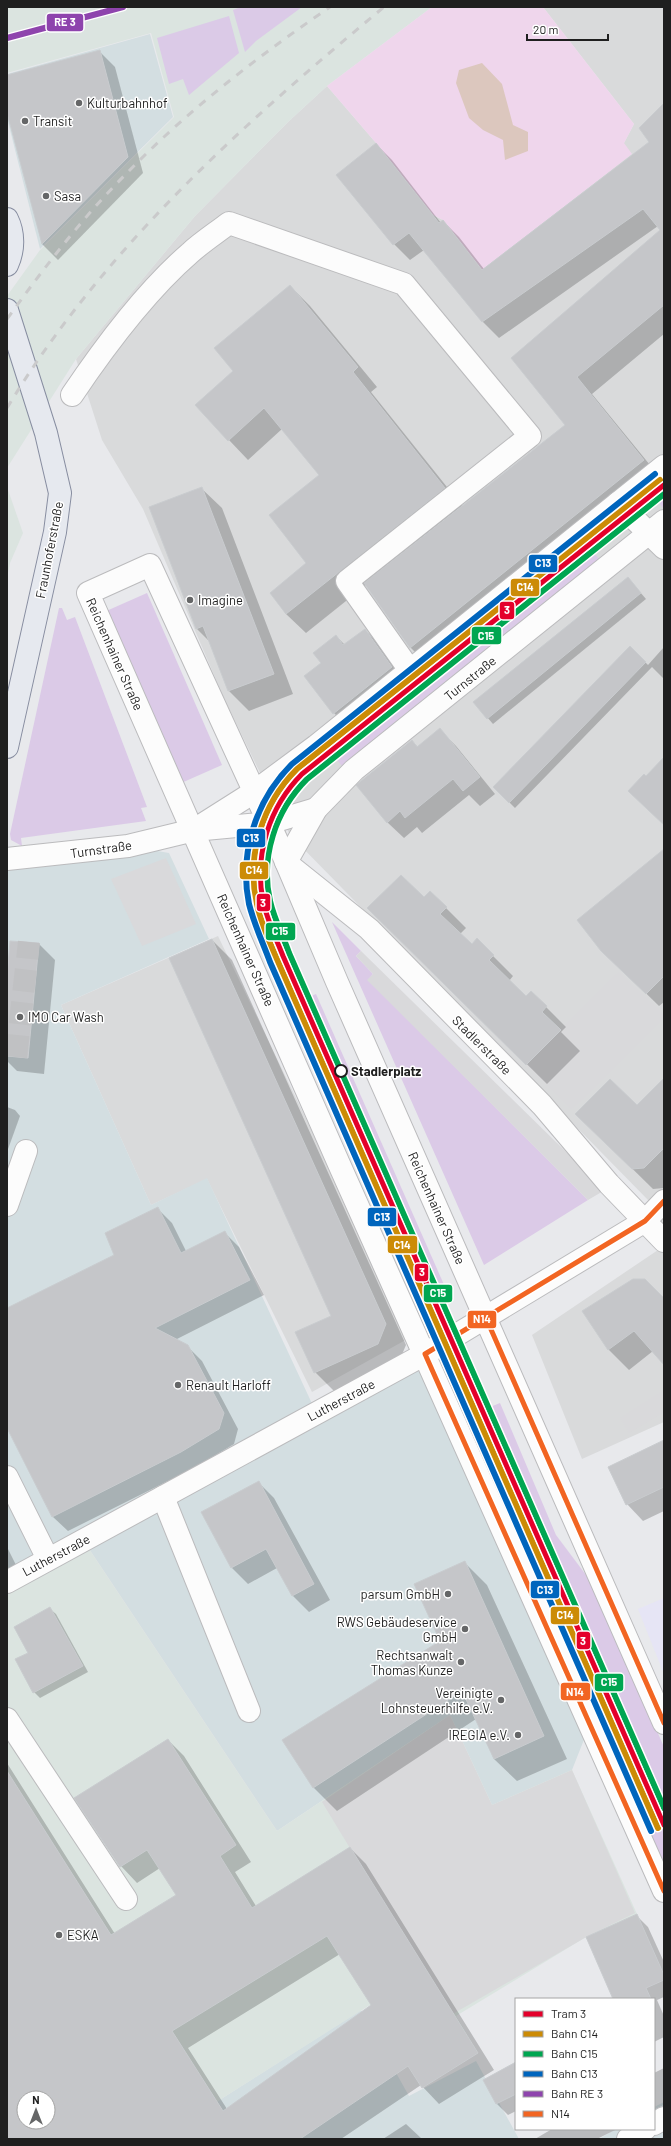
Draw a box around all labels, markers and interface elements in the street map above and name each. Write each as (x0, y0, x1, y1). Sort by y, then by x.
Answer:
line badge: RE 3 (46, 13, 84, 32)
text: RE 3 (54, 15, 76, 28)
scale bar (527, 16, 608, 42)
text: 20 m (533, 22, 559, 36)
place label: Kulturbahnhof (87, 95, 168, 111)
marker: Kulturbahnhof (74, 98, 84, 108)
place label: Transit (33, 113, 72, 129)
marker: Transit (20, 116, 30, 126)
place label: Sasa (54, 188, 81, 204)
marker: Sasa (41, 191, 51, 201)
street label: Fraunhoferstraße (32, 500, 66, 600)
line badge: C13 (528, 554, 558, 573)
text: C13 (535, 556, 551, 569)
line badge: C14 (510, 578, 540, 597)
text: C14 (516, 580, 534, 593)
place label: Imagine (198, 592, 243, 608)
street label: Reichenhainer Straße (83, 595, 147, 713)
marker: Imagine (185, 595, 195, 605)
line badge: 3 (499, 601, 515, 620)
text: 3 (504, 603, 510, 616)
line badge: C15 (471, 626, 502, 645)
text: C15 (478, 629, 494, 642)
street label: Turnstraße (441, 652, 499, 704)
line badge: C13 (236, 828, 266, 848)
text: C13 (243, 831, 259, 844)
street label: Turnstraße (69, 837, 133, 861)
line badge: C14 (239, 861, 269, 880)
text: C14 (245, 863, 263, 876)
street label: Reichenhainer Straße (214, 891, 278, 1009)
line badge: 3 (256, 893, 271, 912)
text: 3 (260, 896, 266, 909)
line badge: C15 (265, 922, 296, 941)
text: C15 (272, 924, 288, 937)
place label: IMO Car Wash (28, 1009, 104, 1025)
marker: IMO Car Wash (15, 1012, 25, 1022)
street label: Stadlerstraße (449, 1012, 515, 1078)
place label: Stadlerplatz (351, 1063, 421, 1079)
marker: Stadlerplatz (334, 1064, 348, 1078)
street label: Reichenhainer Straße (405, 1149, 469, 1267)
line badge: C13 (367, 1207, 397, 1227)
text: C13 (374, 1210, 390, 1223)
line badge: C14 (387, 1235, 418, 1254)
text: C14 (393, 1238, 411, 1251)
line badge: 3 (414, 1263, 429, 1282)
text: 3 (419, 1265, 425, 1278)
line badge: C15 (423, 1284, 453, 1303)
text: C15 (430, 1286, 446, 1299)
line badge: N14 (467, 1310, 497, 1329)
text: N14 (473, 1312, 491, 1325)
street label: Lutherstraße (305, 1376, 378, 1424)
place label: Renault Harloff (186, 1377, 271, 1393)
marker: Renault Harloff (173, 1380, 183, 1390)
street label: Lutherstraße (20, 1531, 93, 1579)
line badge: C13 (530, 1580, 560, 1599)
text: C13 (537, 1583, 553, 1596)
place label: parsum GmbH (361, 1586, 440, 1602)
marker: parsum GmbH (443, 1589, 453, 1599)
line badge: C14 (550, 1606, 580, 1625)
text: C14 (556, 1608, 574, 1621)
place label: RWS Gebäudeservice GmbH (337, 1614, 457, 1645)
marker: RWS Gebäudeservice GmbH (460, 1624, 470, 1634)
line badge: 3 (576, 1631, 591, 1650)
text: 3 (580, 1634, 586, 1647)
place label: Rechtsanwalt Thomas Kunze (371, 1647, 453, 1678)
marker: Rechtsanwalt Thomas Kunze (456, 1657, 466, 1667)
line badge: C15 (594, 1673, 624, 1692)
text: C15 (601, 1675, 617, 1688)
line badge: N14 (560, 1682, 591, 1701)
place label: Vereinigte Lohnsteuerhilfe e.V. (381, 1685, 493, 1716)
text: N14 (566, 1685, 584, 1698)
marker: Vereinigte Lohnsteuerhilfe e.V. (496, 1695, 506, 1705)
place label: IREGIA e.V. (448, 1727, 510, 1743)
marker: IREGIA e.V. (513, 1730, 523, 1740)
place label: ESKA (67, 1927, 99, 1943)
marker: ESKA (54, 1930, 64, 1940)
legend (515, 1998, 655, 2130)
text: Tram 3 (551, 2006, 586, 2020)
text: Bahn C14 (551, 2026, 598, 2040)
text: Bahn C15 (551, 2046, 598, 2060)
text: Bahn C13 (551, 2066, 598, 2080)
text: Bahn RE 3 (551, 2086, 603, 2100)
north arrow (16, 2090, 56, 2130)
text: N (32, 2093, 40, 2106)
text: N14 (551, 2106, 570, 2120)

